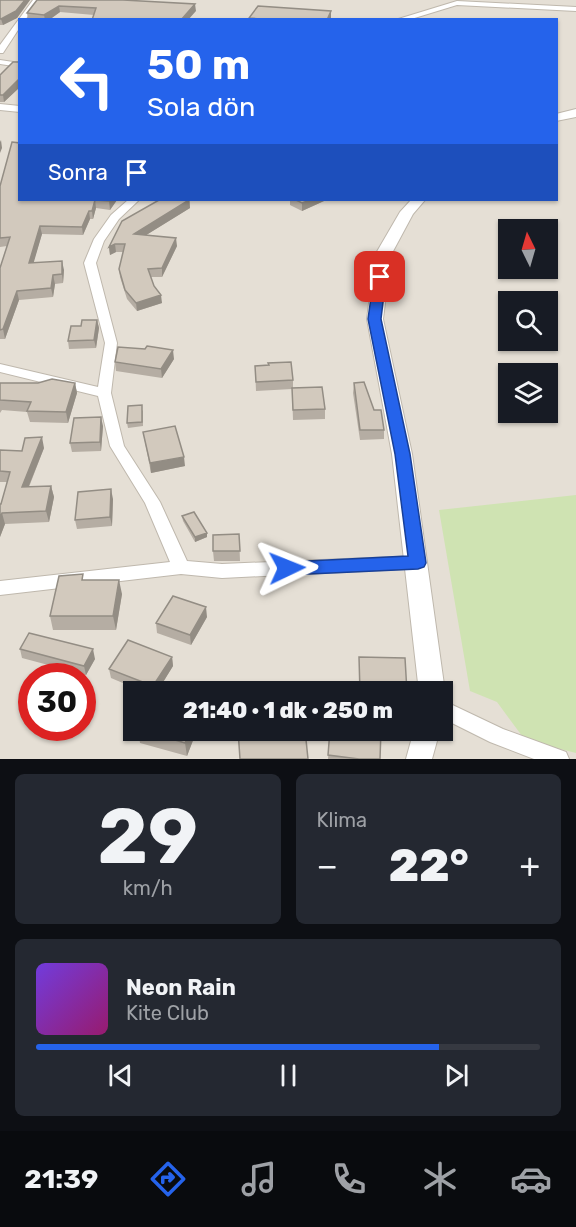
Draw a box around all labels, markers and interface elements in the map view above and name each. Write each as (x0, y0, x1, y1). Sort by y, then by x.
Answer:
text: 50 m (147, 40, 250, 90)
icon: left (48, 42, 126, 120)
text: Sola dön (147, 91, 255, 123)
icon: arrive (120, 156, 153, 189)
text: Sonra (48, 159, 108, 186)
north arrow (498, 219, 558, 279)
map controls (498, 219, 558, 423)
pin (354, 251, 405, 302)
icon: arrive (363, 260, 396, 293)
button: search (498, 291, 558, 351)
button: layers (498, 363, 558, 423)
position arrow (255, 536, 319, 600)
speed limit sign: 30 (18, 663, 96, 741)
text: 21:40 · 1 dk · 250 m (183, 697, 393, 724)
text: 29 (97, 790, 198, 883)
text: Klima (317, 808, 367, 832)
text: 22° (389, 839, 469, 892)
text: − (317, 846, 338, 885)
text: + (519, 846, 540, 885)
text: km/h (123, 876, 173, 900)
text: Neon Rain (126, 974, 236, 1001)
text: Kite Club (126, 1001, 209, 1025)
icon: previous (104, 1059, 137, 1092)
icon: pause (272, 1059, 305, 1092)
icon: next (440, 1059, 473, 1092)
icon: directions (147, 1158, 189, 1200)
icon: music (238, 1158, 280, 1200)
icon: phone (328, 1158, 370, 1200)
icon: climate (419, 1158, 461, 1200)
icon: car (510, 1158, 552, 1200)
text: 21:39 (24, 1163, 98, 1195)

